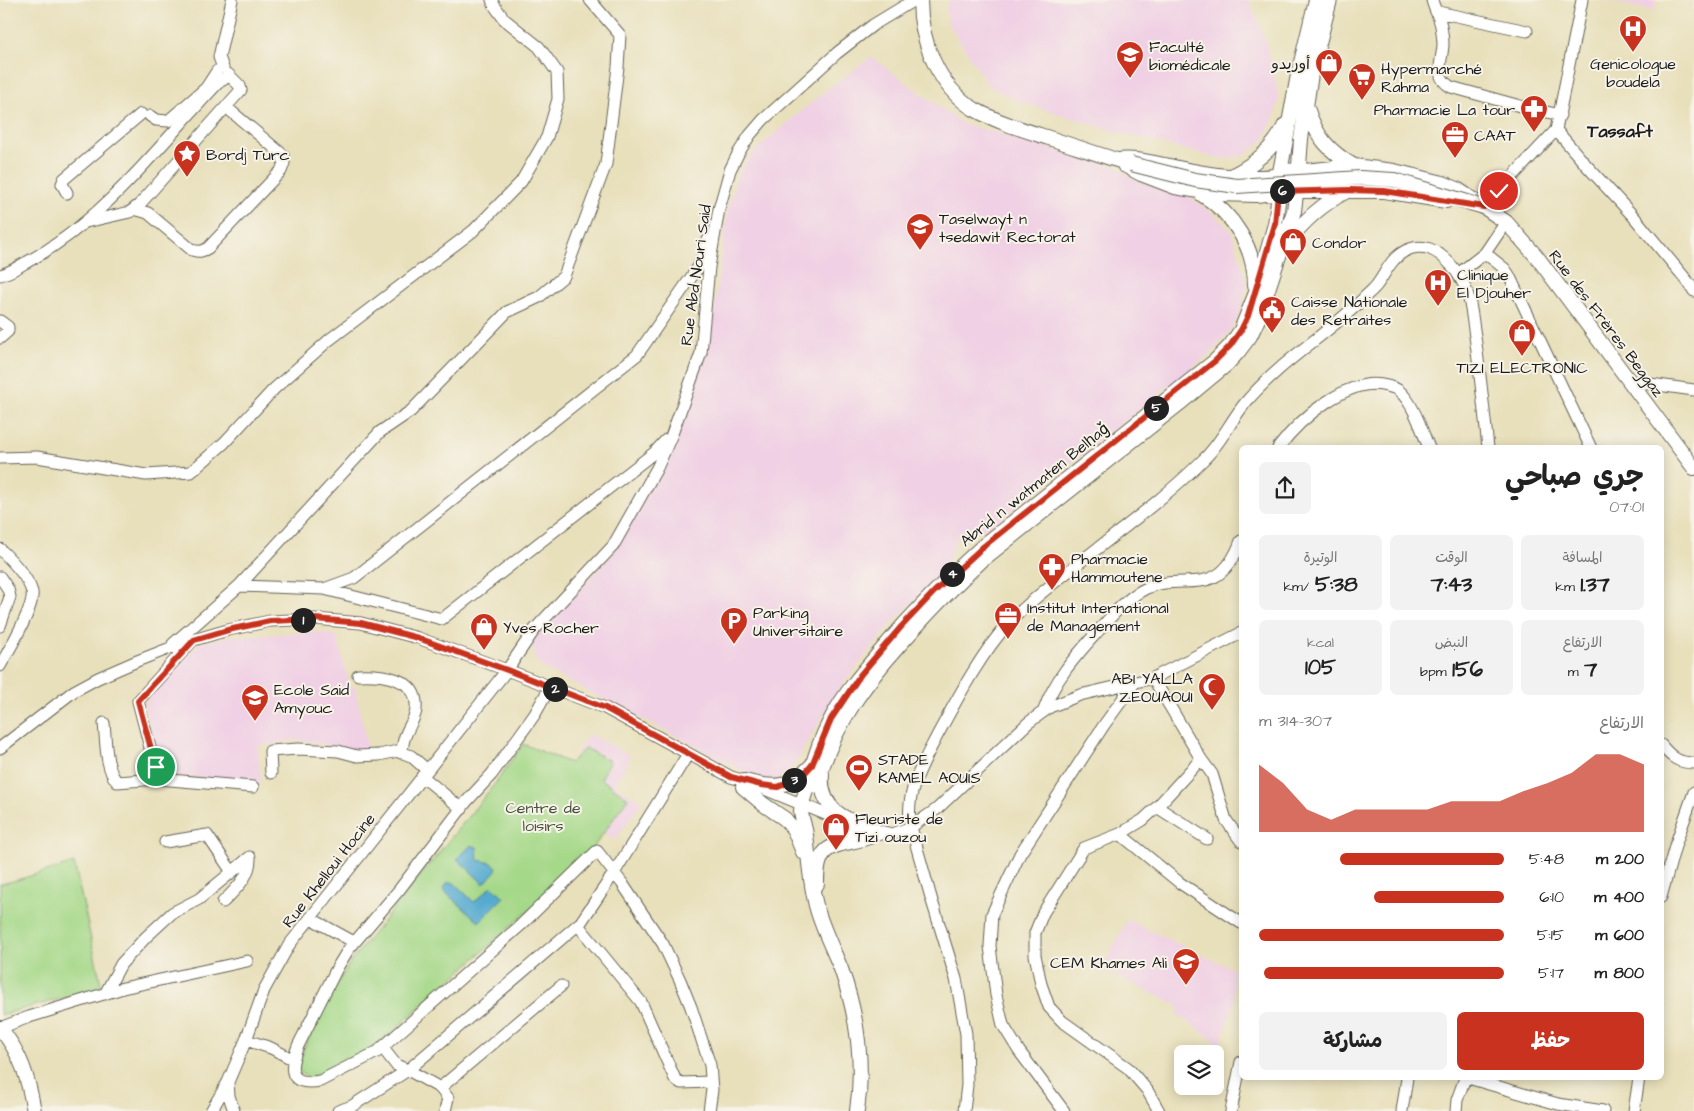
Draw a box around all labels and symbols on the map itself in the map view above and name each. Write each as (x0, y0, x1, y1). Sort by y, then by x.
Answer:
hospital icon: Genicologue boudela (1618, 14, 1648, 53)
place label: Faculté biomédicale (1149, 36, 1231, 76)
school or university icon: Faculté biomédicale (1115, 40, 1145, 79)
shop icon: أوريدو (1314, 48, 1344, 87)
place label: أوريدو (1270, 53, 1310, 75)
place label: Genicologue boudela (1590, 53, 1676, 93)
place label: Hypermarché Rahma (1381, 58, 1482, 98)
supermarket icon: Hypermarché Rahma (1347, 62, 1377, 101)
pharmacy icon: Pharmacie La tour (1519, 94, 1549, 133)
place label: Pharmacie La tour (1374, 99, 1515, 121)
district label: Tassaft (1586, 119, 1654, 144)
office icon: CAAT (1440, 120, 1470, 159)
place label: CAAT (1474, 125, 1516, 147)
place icon: Bordj Turc (172, 139, 202, 178)
place label: Bordj Turc (206, 144, 290, 166)
pin (1478, 170, 1520, 212)
pin: 6 (1270, 178, 1294, 204)
street label: Rue Abd Nouri Said (675, 203, 717, 347)
place label: Taselwayt n tsedawit Rectorat (939, 208, 1076, 248)
school or university icon: Taselwayt n tsedawit Rectorat (905, 212, 935, 251)
shop icon: Condor (1278, 227, 1308, 266)
place label: Condor (1312, 232, 1367, 254)
street label: Rue des Frères Beggaz (1543, 246, 1669, 402)
place label: Clinique El Djouher (1457, 264, 1531, 304)
hospital icon: Clinique El Djouher (1423, 268, 1453, 307)
place label: Caisse Nationale des Retraites (1291, 291, 1408, 331)
public building icon: Caisse Nationale des Retraites (1257, 295, 1287, 334)
shop icon: TIZI ELECTRONIC (1507, 318, 1537, 357)
place label: TIZI ELECTRONIC (1457, 357, 1587, 379)
pin: 5 (1144, 396, 1168, 420)
street label: Abrid n watmaten Belḥaǧ (955, 418, 1114, 552)
place label: Pharmacie Hammoutene (1071, 548, 1163, 588)
pharmacy icon: Pharmacie Hammoutene (1037, 552, 1067, 591)
pin: 4 (940, 562, 964, 586)
place label: Institut International de Management (1027, 597, 1169, 638)
office icon: Institut International de Management (993, 601, 1023, 640)
place label: Parking Universitaire (753, 602, 844, 642)
parking icon: Parking Universitaire (719, 606, 749, 645)
pin: 1 (290, 608, 316, 632)
shop icon: Yves Rocher (469, 612, 499, 651)
place label: Yves Rocher (503, 617, 599, 639)
place label: ABI YALLA ZEOUAOUI (1111, 668, 1193, 708)
mosque icon: ABI YALLA ZEOUAOUI (1197, 672, 1227, 711)
pin: 2 (542, 676, 568, 702)
place label: Ecole Said Amyouc (274, 679, 349, 720)
school or university icon: Ecole Said Amyouc (240, 683, 270, 722)
pin (135, 746, 177, 788)
place label: STADE KAMEL AOUIS (878, 749, 981, 789)
sports icon: STADE KAMEL AOUIS (844, 753, 874, 792)
pin: 3 (782, 768, 806, 792)
park label: Centre de loisirs (505, 797, 581, 837)
place label: Fleuriste de Tizi ouzou (855, 808, 943, 848)
street label: Rue Khelloui Hocine (277, 809, 381, 932)
shop icon: Fleuriste de Tizi ouzou (821, 812, 851, 851)
school or university icon: CEM Khames Ali (1171, 947, 1201, 986)
place label: CEM Khames Ali (1050, 952, 1168, 974)

